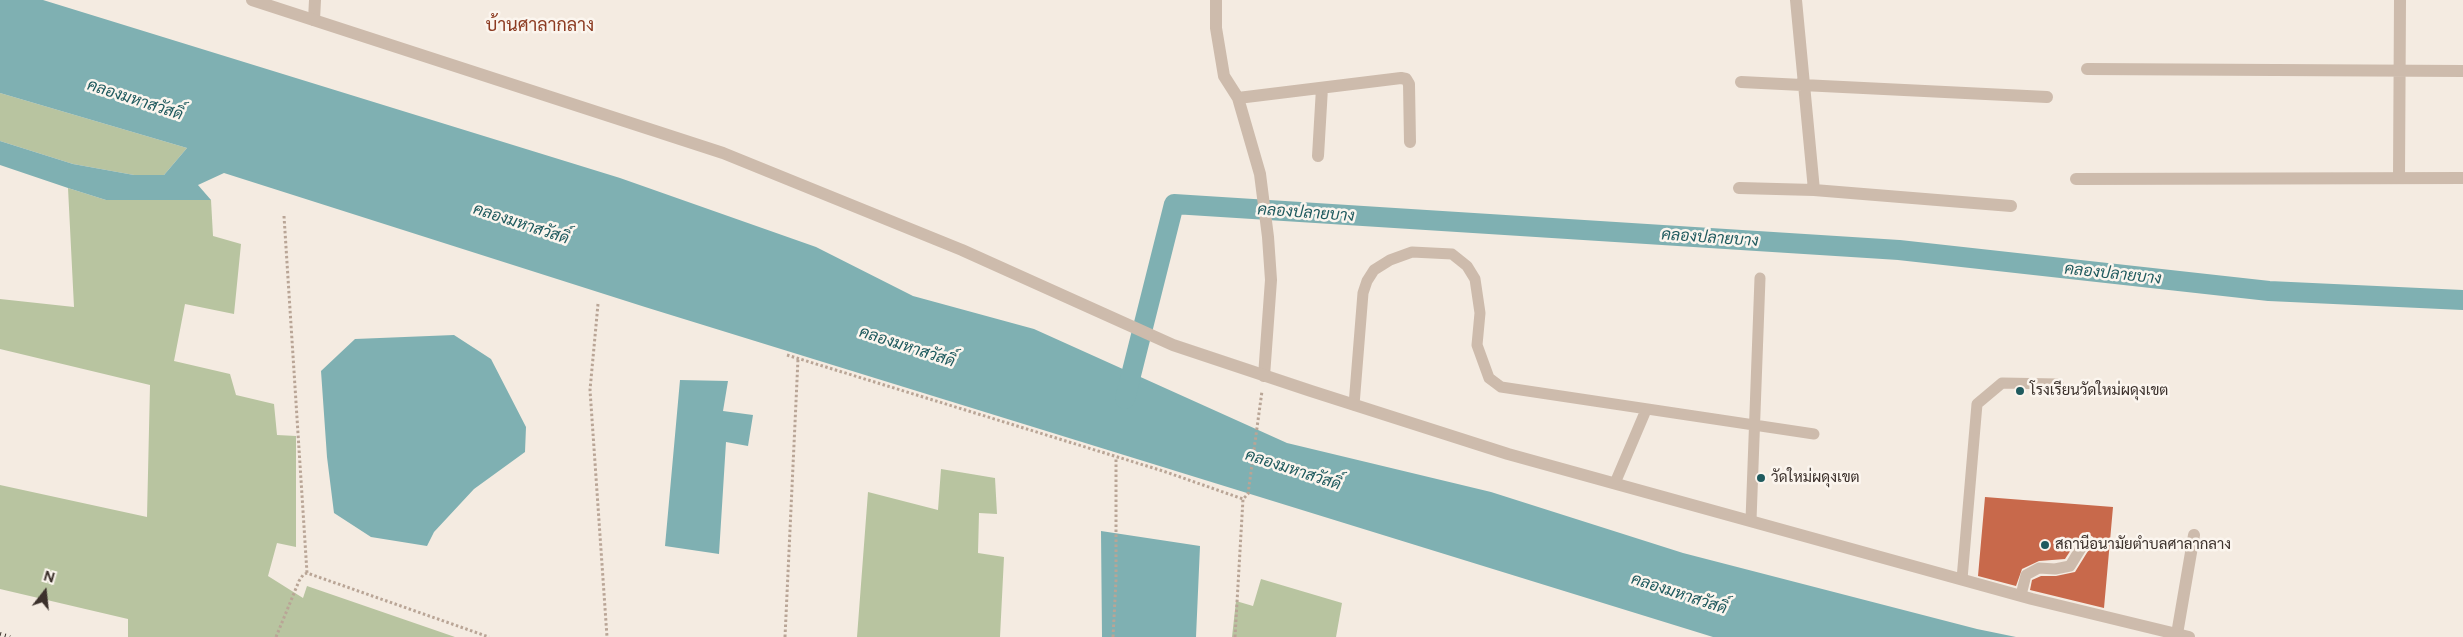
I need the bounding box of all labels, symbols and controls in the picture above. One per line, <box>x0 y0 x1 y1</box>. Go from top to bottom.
district label: บ้านศาลากลาง <box>486 15 594 37</box>
water label: คลองมหาสวัสดิ์ <box>85 75 185 125</box>
water label: คลองมหาสวัสดิ์ <box>471 199 571 249</box>
water label: คลองปลายบาง <box>1257 200 1355 226</box>
water label: คลองปลายบาง <box>1661 225 1759 251</box>
water label: คลองปลายบาง <box>2063 259 2163 289</box>
water label: คลองมหาสวัสดิ์ <box>857 322 957 372</box>
place label: โรงเรียนวัดใหม่ผดุงเขต <box>2030 382 2168 400</box>
marker: โรงเรียนวัดใหม่ผดุงเขต <box>2014 385 2026 397</box>
water label: คลองมหาสวัสดิ์ <box>1243 445 1343 495</box>
place label: วัดใหม่ผดุงเขต <box>1771 469 1860 487</box>
marker: วัดใหม่ผดุงเขต <box>1755 472 1767 484</box>
place label: สถานีอนามัยตำบลศาลากลาง <box>2055 536 2231 554</box>
marker: สถานีอนามัยตำบลศาลากลาง <box>2039 539 2051 551</box>
north arrow <box>20 567 70 617</box>
text: N <box>42 567 57 587</box>
water label: คลองมหาสวัสดิ์ <box>1629 569 1729 619</box>

